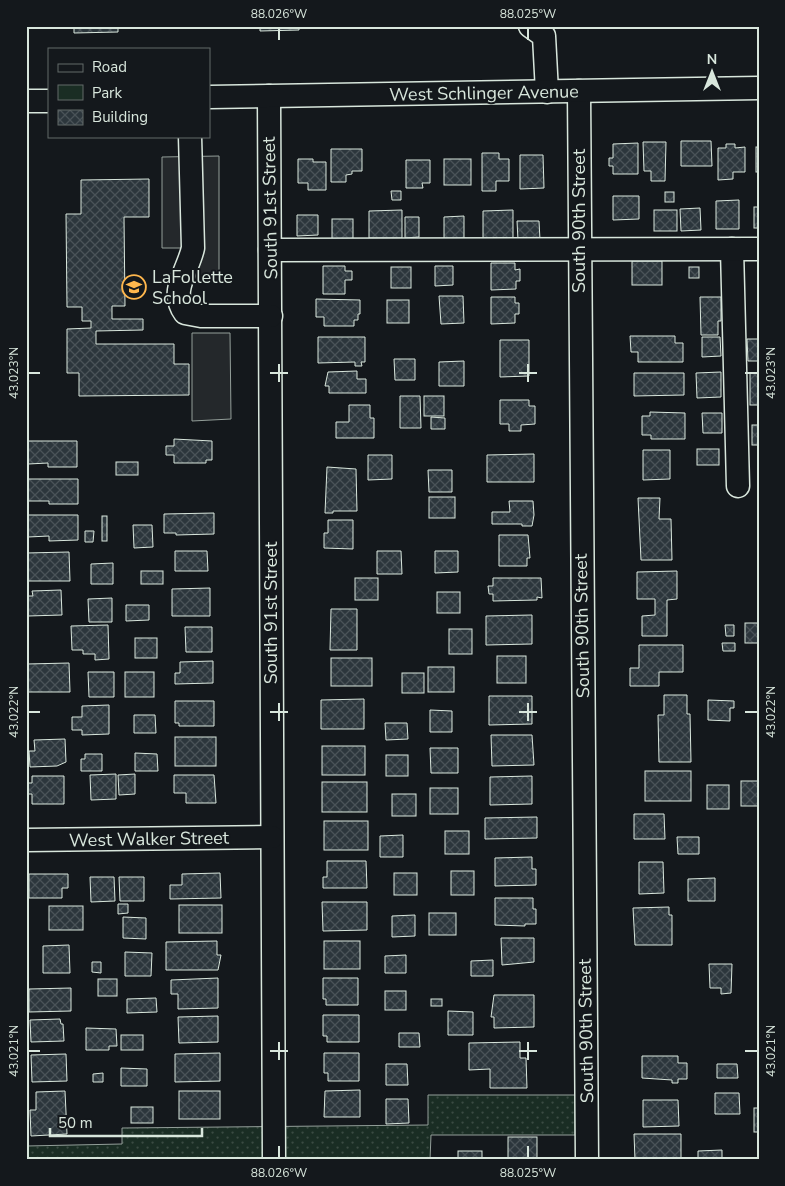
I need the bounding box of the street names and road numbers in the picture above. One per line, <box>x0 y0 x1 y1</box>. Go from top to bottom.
street label: West Schlinger Avenue <box>389 79 579 107</box>
street label: South 91st Street <box>257 136 283 279</box>
street label: South 90th Street <box>567 148 591 293</box>
street label: South 91st Street <box>259 541 283 684</box>
street label: South 90th Street <box>569 553 595 698</box>
street label: West Walker Street <box>69 826 230 852</box>
street label: South 90th Street <box>573 958 599 1103</box>

